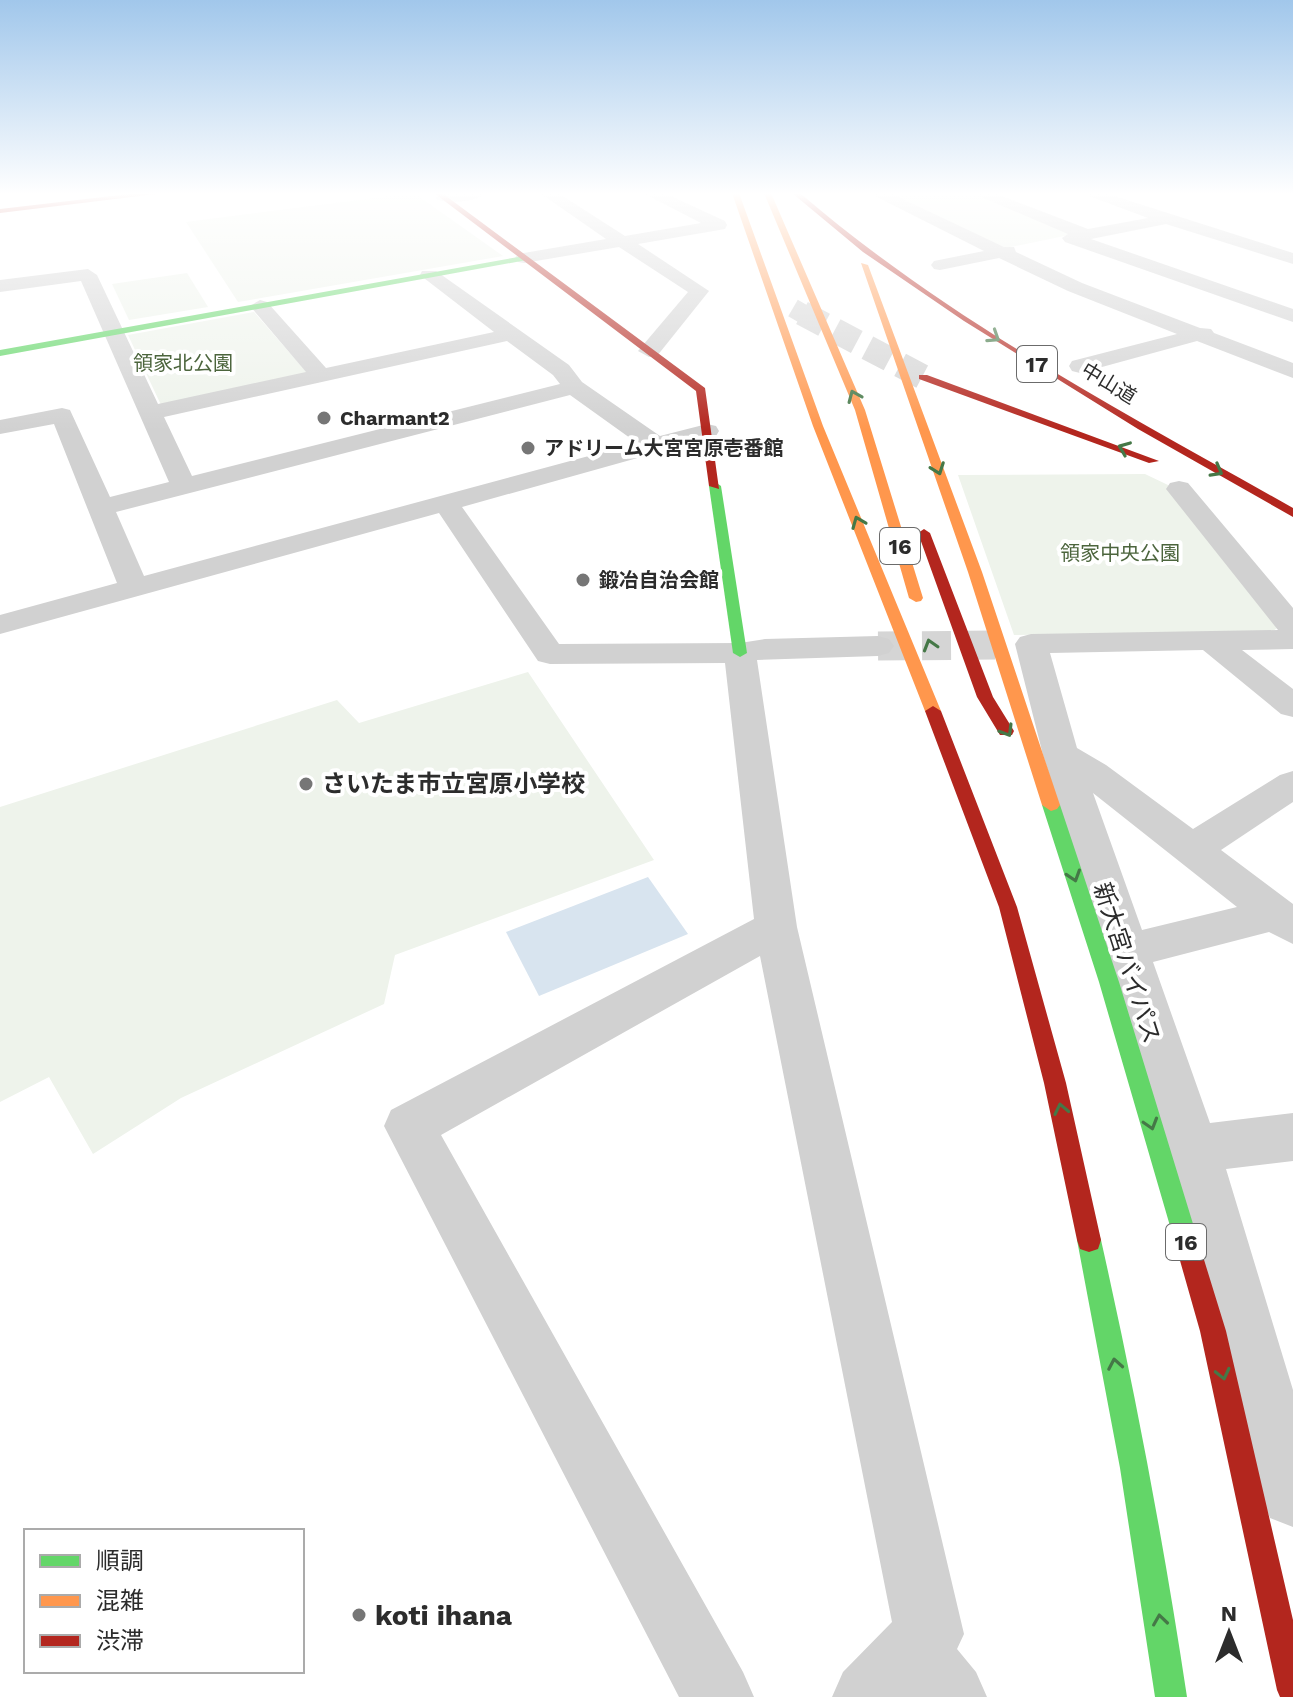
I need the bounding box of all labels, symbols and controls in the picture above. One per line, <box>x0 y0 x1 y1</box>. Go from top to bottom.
one-way arrow <box>985 328 1000 343</box>
road number: 17 <box>1017 346 1057 382</box>
park label: 領家北公園 <box>133 351 233 375</box>
street label: 中山道 <box>1077 357 1141 409</box>
one-way arrow <box>848 390 864 404</box>
place label: Charmant2 <box>340 406 450 430</box>
marker: Charmant2 <box>315 409 333 427</box>
place label: アドリーム大宮宮原壱番館 <box>544 436 783 460</box>
marker: アドリーム大宮宮原壱番館 <box>519 439 537 457</box>
one-way arrow <box>1118 441 1132 458</box>
one-way arrow <box>1209 461 1223 477</box>
one-way arrow <box>929 462 945 476</box>
one-way arrow <box>851 516 867 530</box>
road number: 16 <box>880 528 920 564</box>
park label: 領家中央公園 <box>1060 541 1180 565</box>
place label: 鍛冶自治会館 <box>598 568 719 592</box>
marker: 鍛冶自治会館 <box>574 571 592 589</box>
one-way arrow <box>923 638 939 652</box>
one-way arrow <box>997 722 1012 737</box>
place label: さいたま市立宮原小学校 <box>322 770 585 798</box>
marker: さいたま市立宮原小学校 <box>297 775 315 793</box>
one-way arrow <box>1064 868 1080 882</box>
street label: 新大宮バイパス <box>1088 879 1166 1047</box>
one-way arrow <box>1053 1103 1070 1117</box>
one-way arrow <box>1142 1116 1158 1130</box>
road number: 16 <box>1166 1224 1206 1260</box>
one-way arrow <box>1108 1357 1125 1371</box>
one-way arrow <box>1214 1366 1231 1380</box>
legend <box>24 1529 304 1673</box>
text: 順調 <box>96 1547 144 1575</box>
text: 混雑 <box>96 1587 144 1615</box>
north arrow <box>1189 1593 1269 1673</box>
place label: koti ihana <box>375 1599 513 1632</box>
text: N <box>1221 1601 1237 1626</box>
marker: koti ihana <box>350 1606 368 1624</box>
one-way arrow <box>1152 1613 1169 1627</box>
text: 渋滞 <box>96 1627 144 1655</box>

